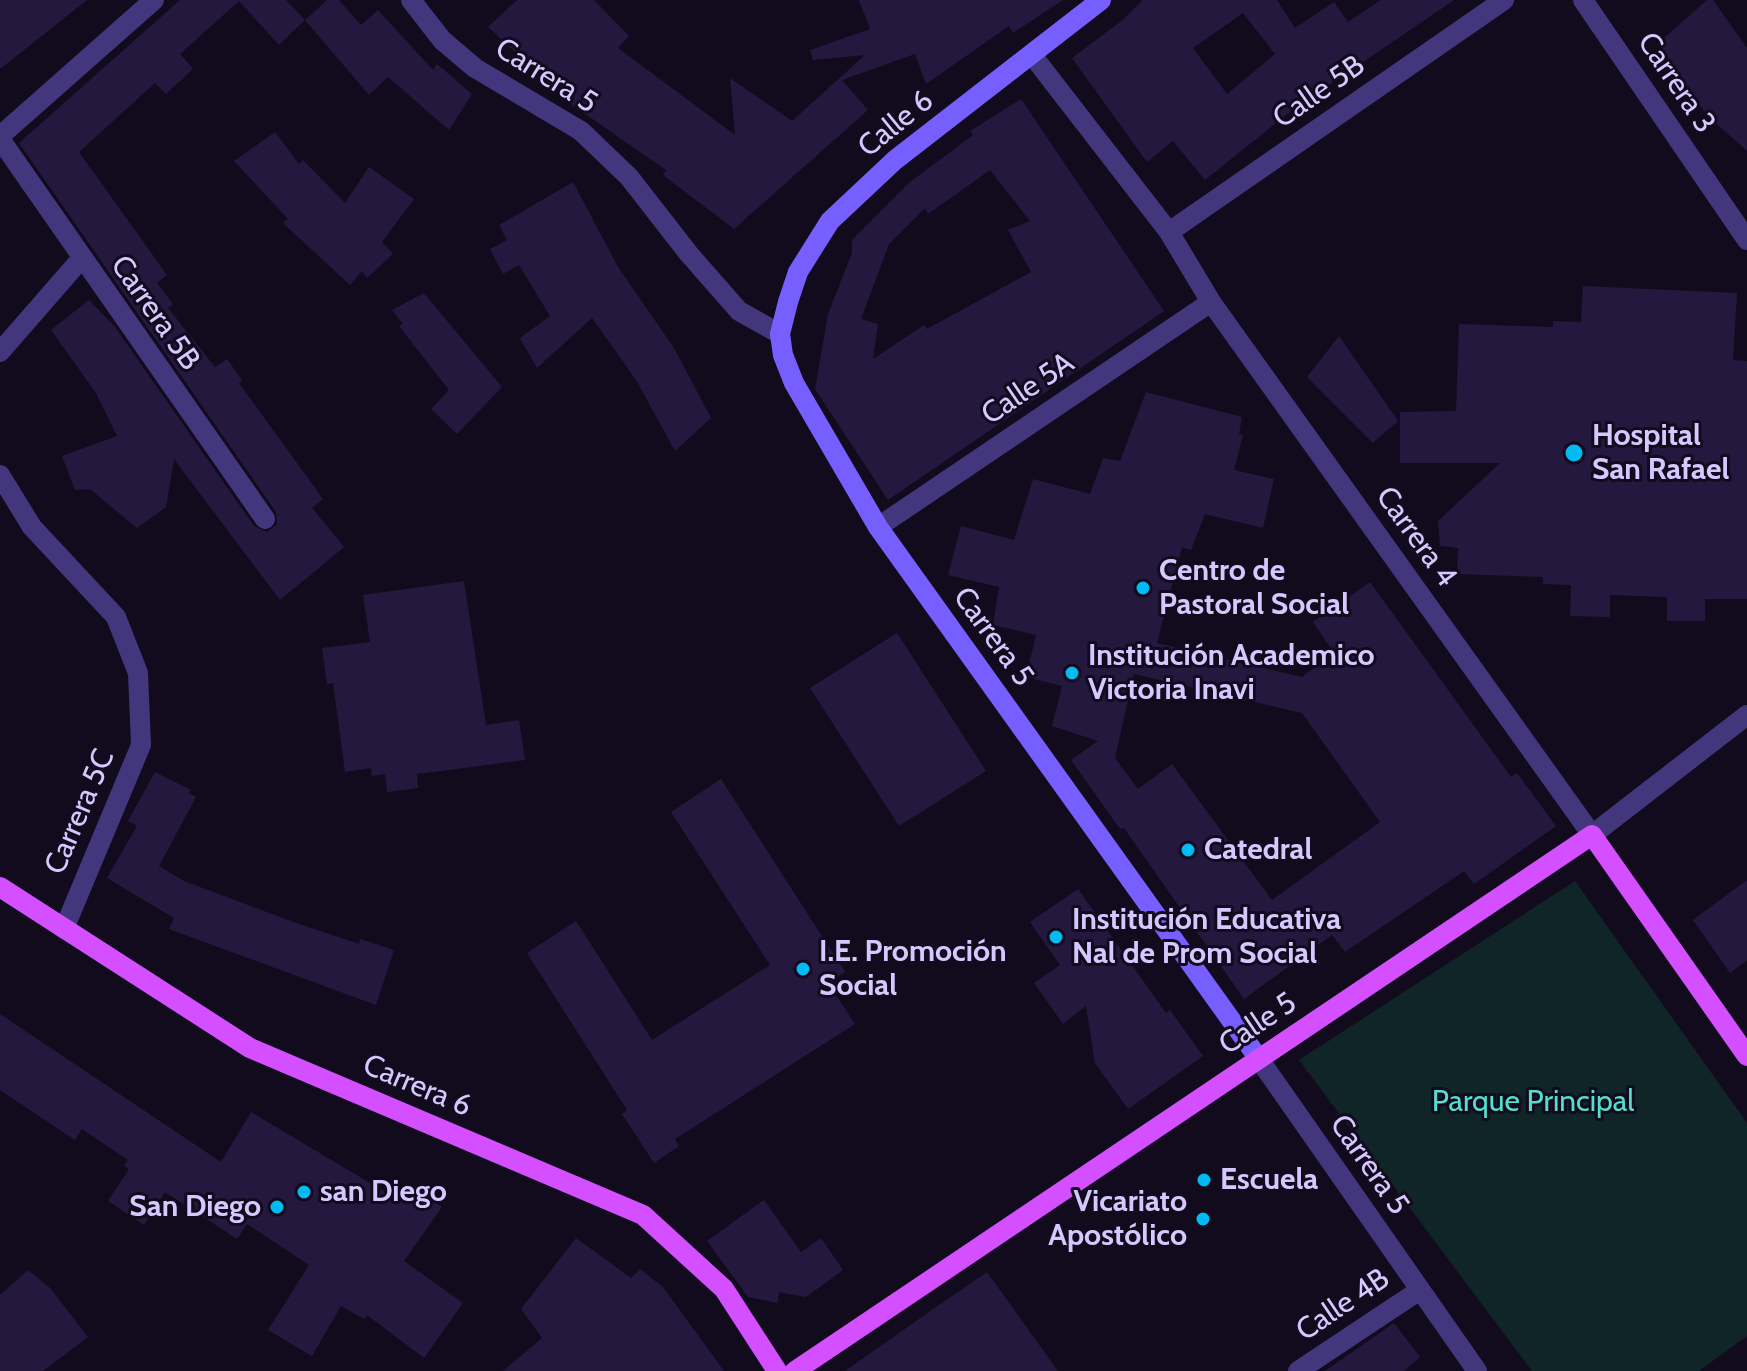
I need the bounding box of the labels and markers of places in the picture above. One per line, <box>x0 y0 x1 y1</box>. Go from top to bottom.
place label: Hospital San Rafael <box>1592 418 1729 488</box>
marker: Hospital San Rafael <box>1563 442 1585 464</box>
place label: Centro de Pastoral Social <box>1159 553 1349 624</box>
marker: Centro de Pastoral Social <box>1134 579 1152 597</box>
place label: Institución Academico Victoria Inavi <box>1088 638 1375 708</box>
marker: Institución Academico Victoria Inavi <box>1063 664 1081 682</box>
place label: Catedral <box>1204 832 1312 868</box>
marker: Catedral <box>1179 841 1197 859</box>
place label: Institución Educativa Nal de Prom Social <box>1072 902 1341 972</box>
marker: Institución Educativa Nal de Prom Social <box>1047 928 1065 946</box>
place label: I.E. Promoción Social <box>819 934 1007 1004</box>
marker: I.E. Promoción Social <box>794 960 812 978</box>
place label: Escuela <box>1220 1162 1318 1198</box>
marker: Escuela <box>1195 1171 1213 1189</box>
place label: san Diego <box>320 1174 447 1210</box>
marker: san Diego <box>295 1183 313 1201</box>
place label: Vicariato Apostólico <box>1048 1184 1187 1254</box>
place label: San Diego <box>129 1189 261 1225</box>
marker: San Diego <box>268 1198 286 1216</box>
marker: Vicariato Apostólico <box>1194 1210 1212 1228</box>

